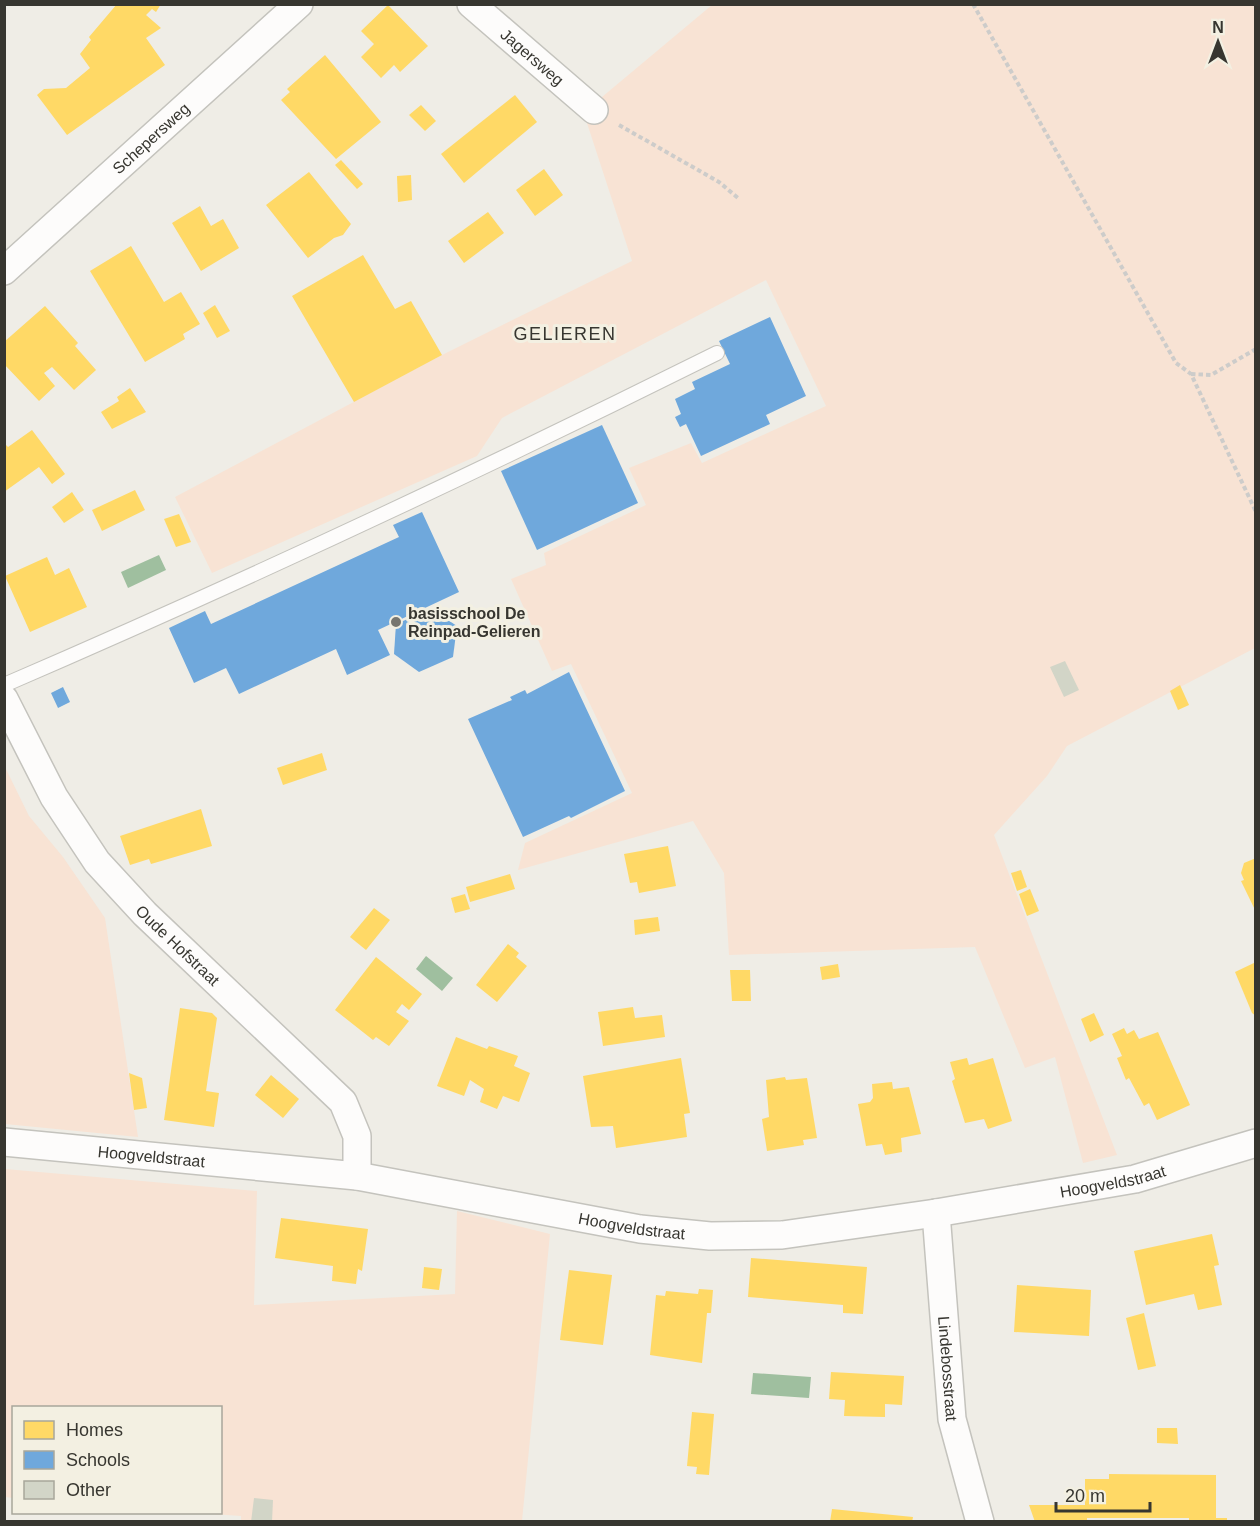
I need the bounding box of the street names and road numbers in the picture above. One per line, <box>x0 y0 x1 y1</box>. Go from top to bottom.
street label: Jagersweg <box>497 25 567 89</box>
street label: Schepersweg <box>109 99 192 177</box>
street label: Oude Hofstraat <box>133 902 223 989</box>
street label: Hoogveldstraat <box>97 1143 206 1170</box>
street label: Hoogveldstraat <box>1058 1162 1168 1200</box>
street label: Hoogveldstraat <box>577 1209 686 1242</box>
street label: Lindebosstraat <box>936 1316 961 1422</box>

